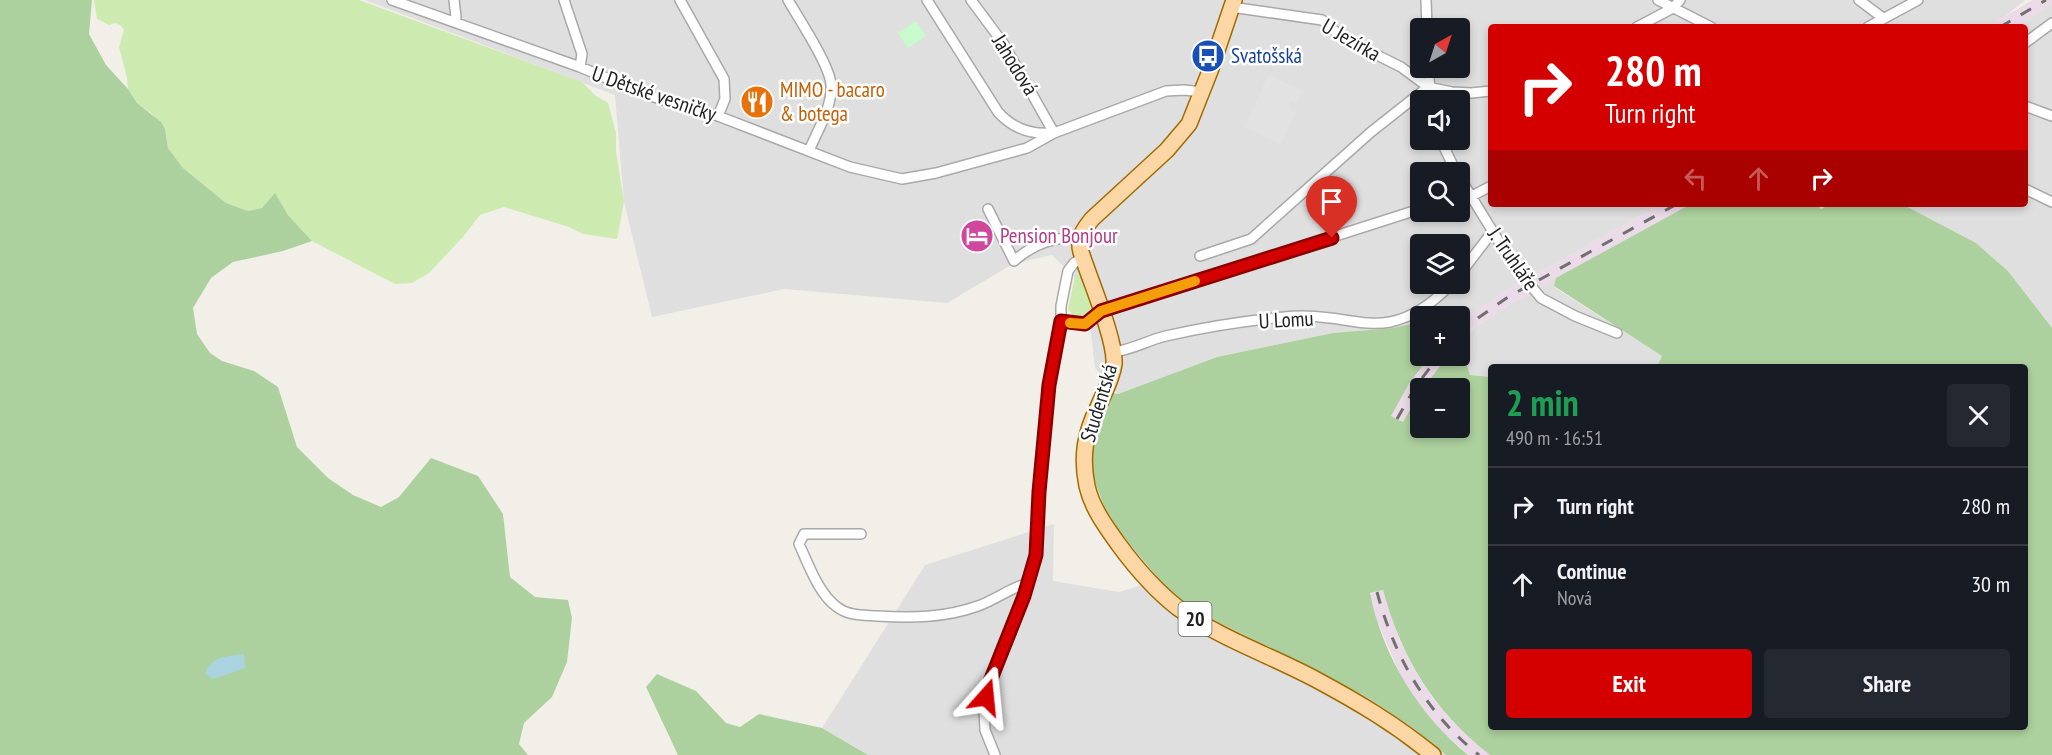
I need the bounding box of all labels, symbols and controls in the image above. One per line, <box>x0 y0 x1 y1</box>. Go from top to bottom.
street label: U Jezírka <box>1317 12 1385 67</box>
north arrow <box>1410 18 1470 78</box>
map controls <box>1410 18 1470 438</box>
street label: Jahodová <box>986 29 1044 100</box>
bus stop icon: Svatošská <box>1190 38 1226 74</box>
place label: Svatošská <box>1231 42 1302 69</box>
text: 280 m <box>1605 43 1702 98</box>
icon: right <box>1506 48 1584 126</box>
street label: U Dětské vesničky <box>588 60 720 128</box>
place label: MIMO - bacaro & botega <box>780 76 885 127</box>
restaurant icon: MIMO - bacaro & botega <box>739 84 775 120</box>
button: sound <box>1410 90 1470 150</box>
text: Turn right <box>1605 96 1696 130</box>
button: search <box>1410 162 1470 222</box>
icon: left <box>1679 162 1712 195</box>
icon: ahead <box>1742 162 1775 195</box>
icon: right <box>1805 162 1838 195</box>
pin <box>1306 176 1357 238</box>
icon: arrive <box>1315 185 1348 218</box>
hotel icon: Pension Bonjour <box>959 218 995 254</box>
street label: J. Truhláře <box>1481 221 1545 295</box>
place label: Pension Bonjour <box>1000 222 1118 249</box>
button: layers <box>1410 234 1470 294</box>
street label: U Lomu <box>1258 305 1314 334</box>
button: + <box>1410 306 1470 366</box>
street label: Studentská <box>1074 361 1123 445</box>
button: − <box>1410 378 1470 438</box>
text: 2 min <box>1506 379 1579 426</box>
button: close <box>1947 384 2010 447</box>
text: 490 m · 16:51 <box>1506 425 1603 451</box>
icon: right <box>1506 490 1539 523</box>
text: Turn right <box>1557 492 1634 520</box>
text: 280 m <box>1961 492 2010 520</box>
text: Continue <box>1557 557 1627 585</box>
icon: ahead <box>1506 568 1539 601</box>
text: 30 m <box>1971 570 2010 598</box>
text: Nová <box>1557 585 1592 611</box>
road number: 20 <box>1178 602 1212 636</box>
button: Exit <box>1506 649 1752 718</box>
button: Share <box>1764 649 2010 718</box>
position arrow <box>954 665 1018 729</box>

